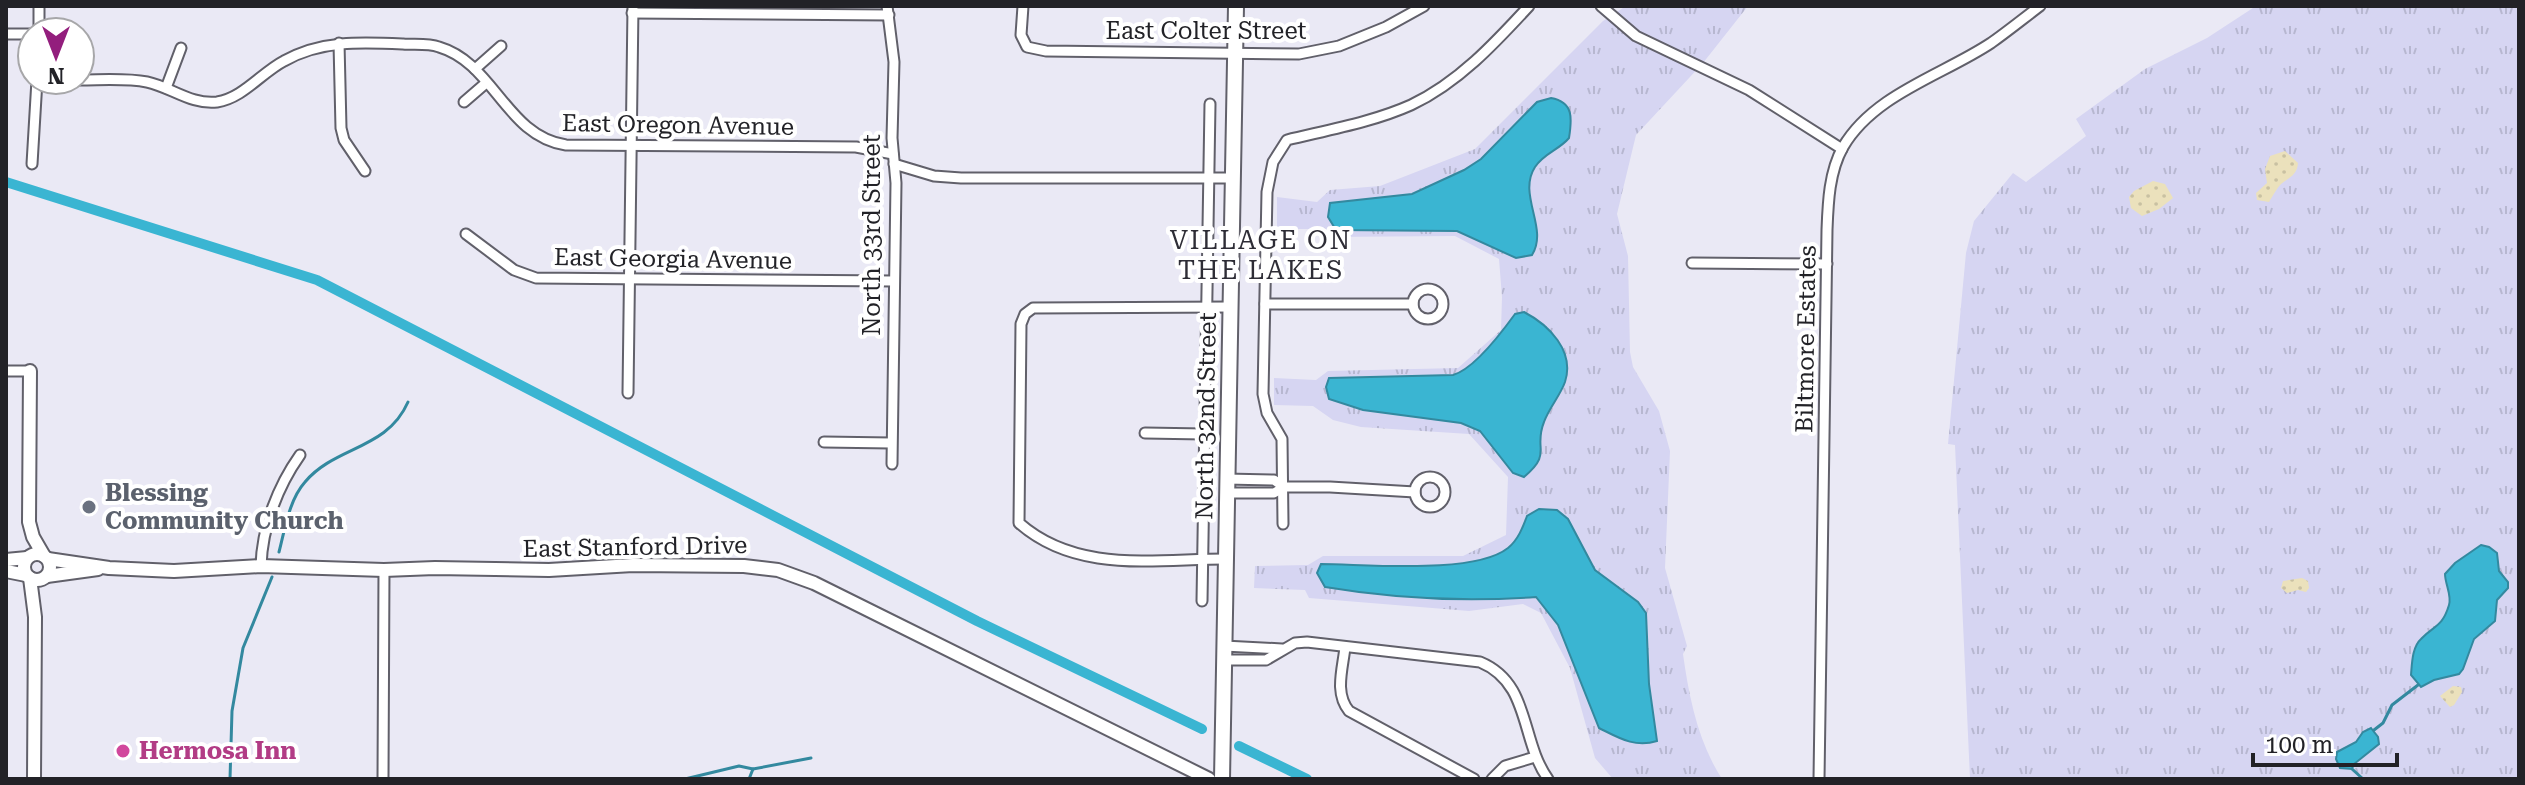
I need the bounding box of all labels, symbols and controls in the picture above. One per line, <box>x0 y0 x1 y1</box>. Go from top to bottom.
north arrow <box>16 16 96 96</box>
street label: East Colter Street <box>1105 17 1307 45</box>
text: N <box>47 63 64 88</box>
street label: East Oregon Avenue <box>562 109 794 141</box>
street label: North 33rd Street <box>858 134 886 336</box>
district label: VILLAGE ON THE LAKES <box>1170 225 1352 285</box>
street label: East Georgia Avenue <box>554 243 792 275</box>
street label: Biltmore Estates <box>1790 245 1822 433</box>
street label: North 32nd Street <box>1190 312 1222 520</box>
place label: Blessing Community Church <box>105 479 344 535</box>
marker: Blessing Community Church <box>80 498 98 516</box>
street label: East Stanford Drive <box>522 531 748 563</box>
scale bar <box>2253 717 2397 767</box>
text: 100 m <box>2265 731 2333 759</box>
place label: Hermosa Inn <box>139 737 296 765</box>
marker: Hermosa Inn <box>114 742 132 760</box>

